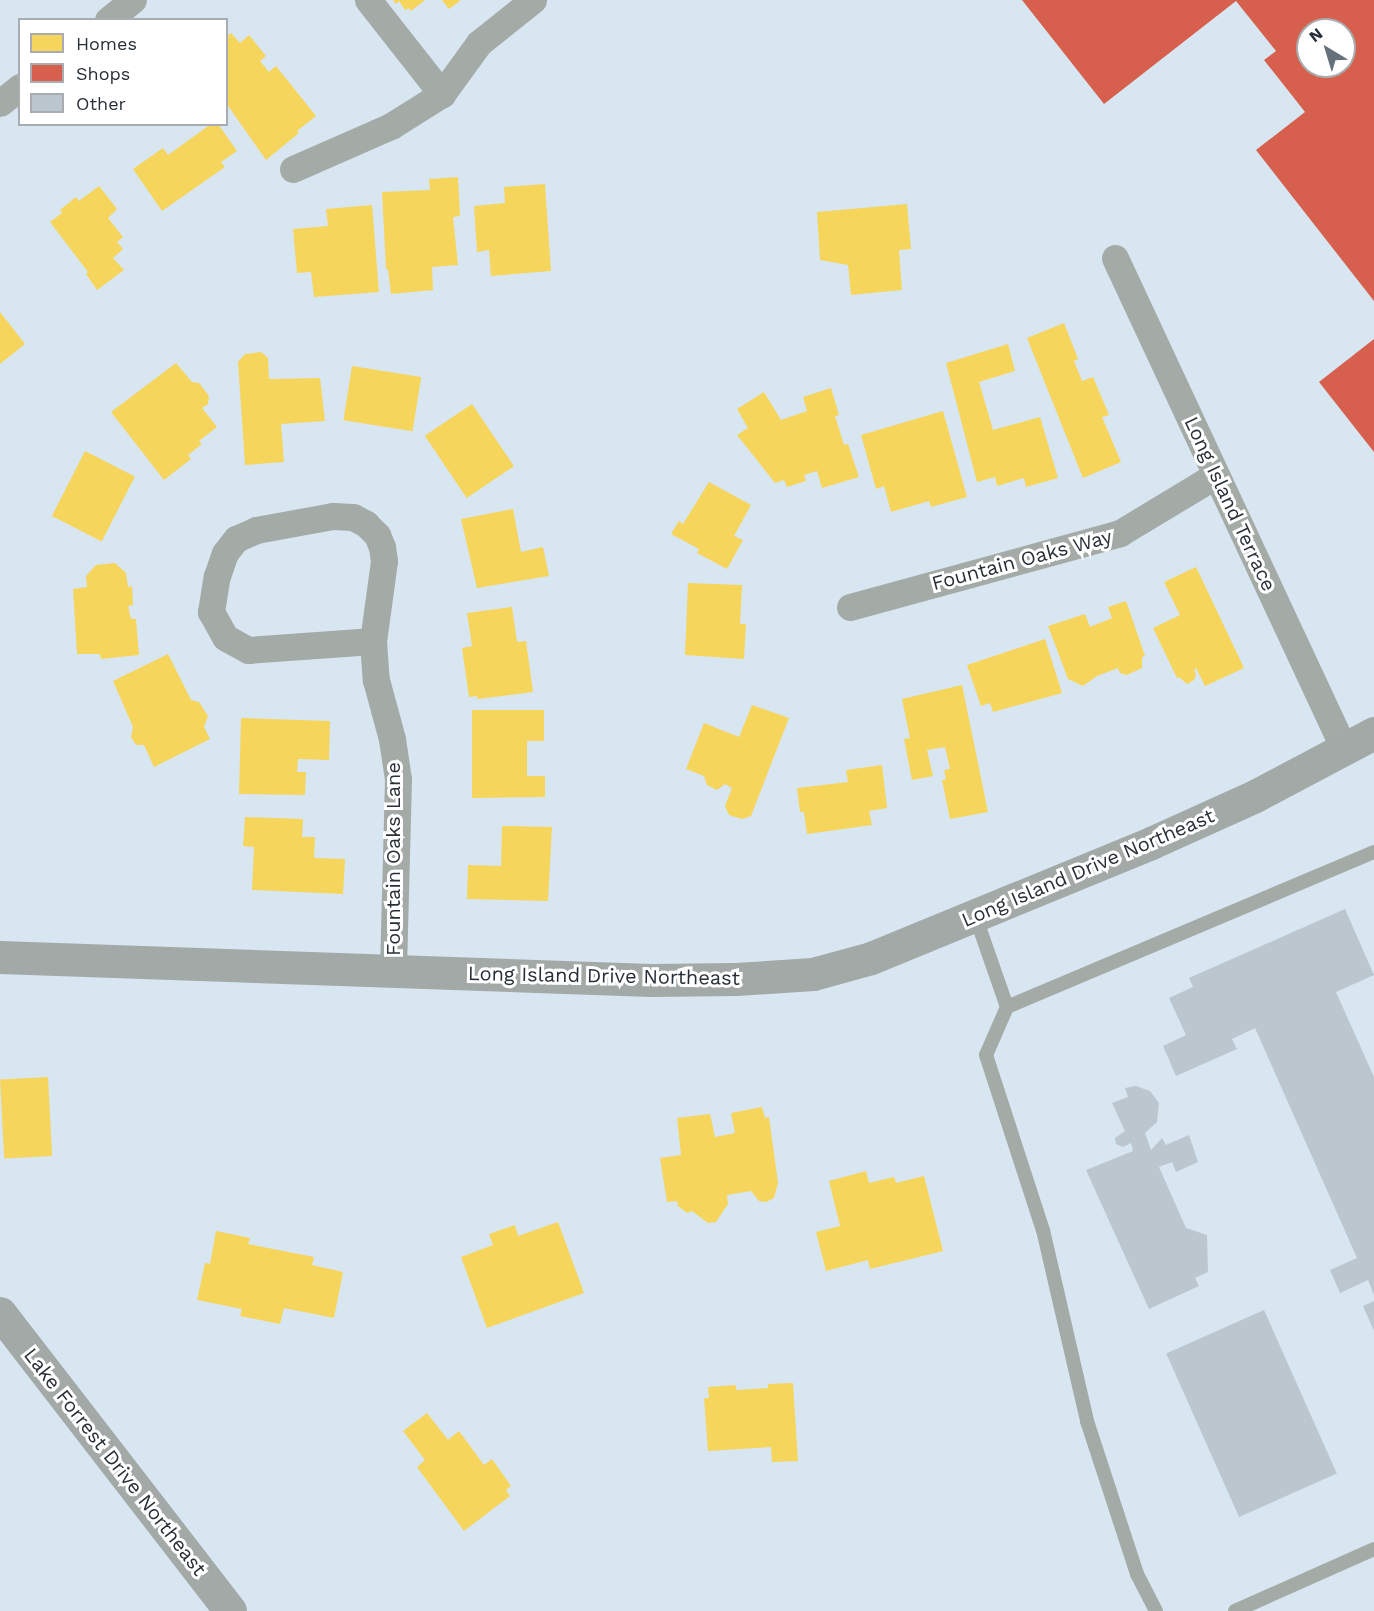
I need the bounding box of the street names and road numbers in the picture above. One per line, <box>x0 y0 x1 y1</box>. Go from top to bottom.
street label: Long Island Terrace <box>1179 413 1281 595</box>
street label: Fountain Oaks Way <box>929 524 1115 596</box>
street label: Fountain Oaks Lane <box>381 762 405 956</box>
street label: Long Island Drive Northeast <box>958 804 1218 932</box>
street label: Long Island Drive Northeast <box>468 962 740 990</box>
street label: Lake Forrest Drive Northeast <box>19 1343 211 1581</box>

